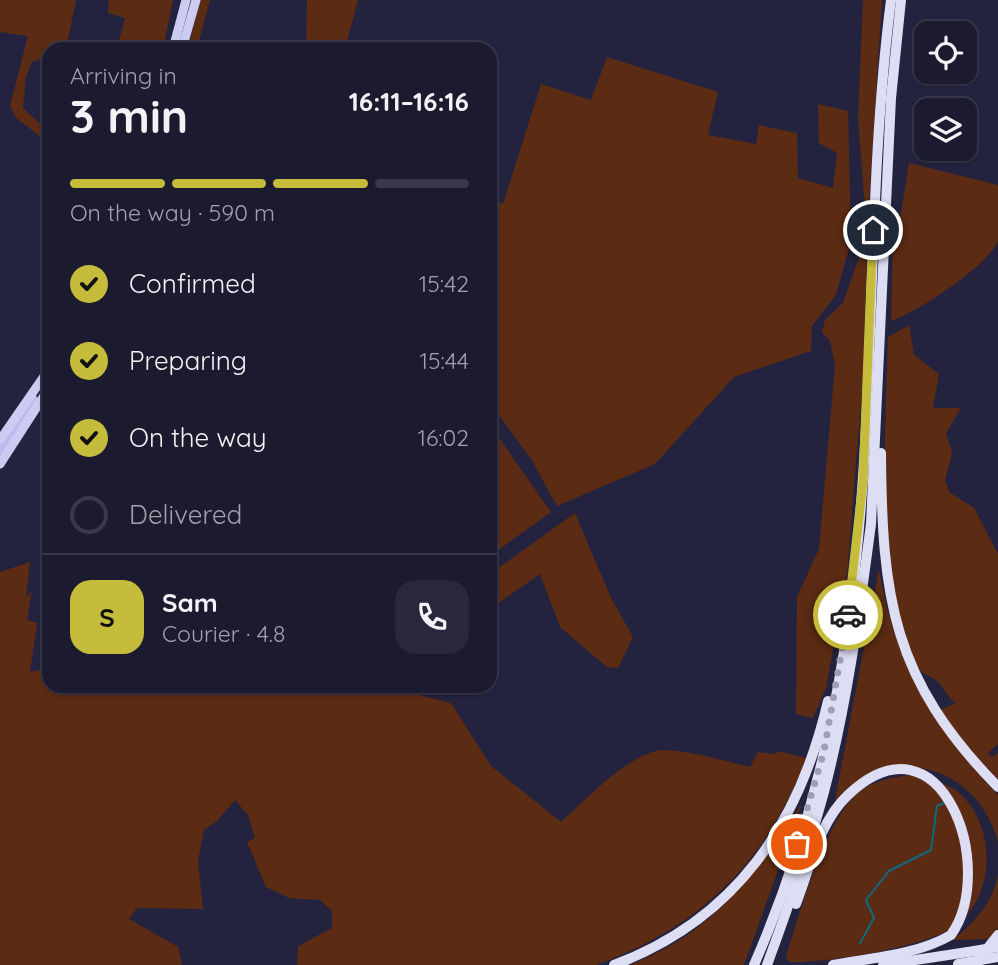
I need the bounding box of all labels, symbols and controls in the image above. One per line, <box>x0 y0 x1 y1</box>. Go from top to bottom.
map controls <box>914 21 977 161</box>
button: locate <box>914 21 977 84</box>
text: Arriving in <box>70 61 177 90</box>
text: 16:11–16:16 <box>349 85 469 118</box>
text: 3 min <box>70 87 188 145</box>
button: layers <box>914 98 977 161</box>
text: On the way · 590 m <box>70 198 275 227</box>
pin <box>843 200 903 260</box>
icon: home <box>854 211 892 249</box>
icon: check <box>70 265 108 303</box>
text: Confirmed <box>129 267 256 300</box>
text: 15:42 <box>419 269 469 298</box>
icon: check <box>70 342 108 380</box>
text: Preparing <box>129 344 247 377</box>
text: 15:44 <box>419 346 469 375</box>
icon: check <box>70 419 108 457</box>
text: On the way <box>129 421 267 454</box>
text: 16:02 <box>417 423 469 452</box>
text: Delivered <box>129 498 242 531</box>
button: phone <box>395 580 469 654</box>
courier <box>813 580 883 650</box>
text: Sam <box>162 586 218 619</box>
icon: car <box>829 596 867 634</box>
text: S <box>99 601 115 634</box>
text: Courier · 4.8 <box>162 619 285 648</box>
pin <box>767 814 827 874</box>
icon: bag <box>778 825 816 863</box>

